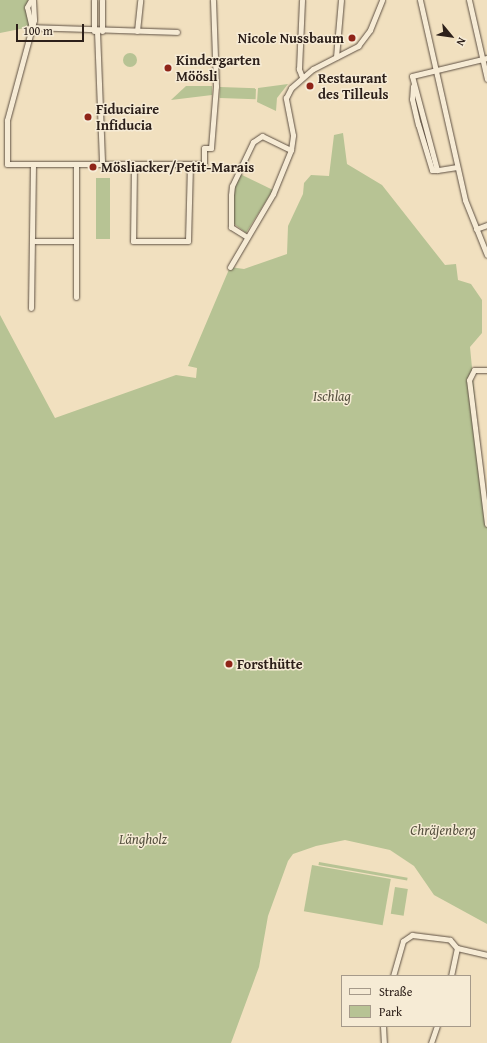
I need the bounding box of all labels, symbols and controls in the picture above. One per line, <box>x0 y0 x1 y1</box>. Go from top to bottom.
scale bar <box>18 16 86 42</box>
north arrow <box>431 16 471 56</box>
text: 100 m <box>23 22 53 39</box>
place label: Nicole Nussbaum <box>238 30 344 46</box>
marker: Nicole Nussbaum <box>347 33 357 43</box>
text: N <box>453 35 470 49</box>
place label: Kindergarten Möösli <box>176 52 260 84</box>
marker: Kindergarten Möösli <box>163 63 173 73</box>
place label: Restaurant des Tilleuls <box>318 70 389 102</box>
marker: Restaurant des Tilleuls <box>305 81 315 91</box>
place label: Fiduciaire Infiducia <box>96 101 159 134</box>
marker: Fiduciaire Infiducia <box>83 112 93 122</box>
place label: Mösliacker/Petit-Marais <box>101 159 254 175</box>
marker: Mösliacker/Petit-Marais <box>88 162 98 172</box>
park label: Ischlag <box>313 388 351 404</box>
place label: Forsthütte <box>237 656 303 672</box>
marker: Forsthütte <box>224 659 234 669</box>
park label: Chräjenberg <box>410 822 476 838</box>
park label: Längholz <box>119 831 167 847</box>
legend <box>341 975 471 1027</box>
text: Straße <box>379 983 412 1000</box>
text: Park <box>379 1003 402 1020</box>

